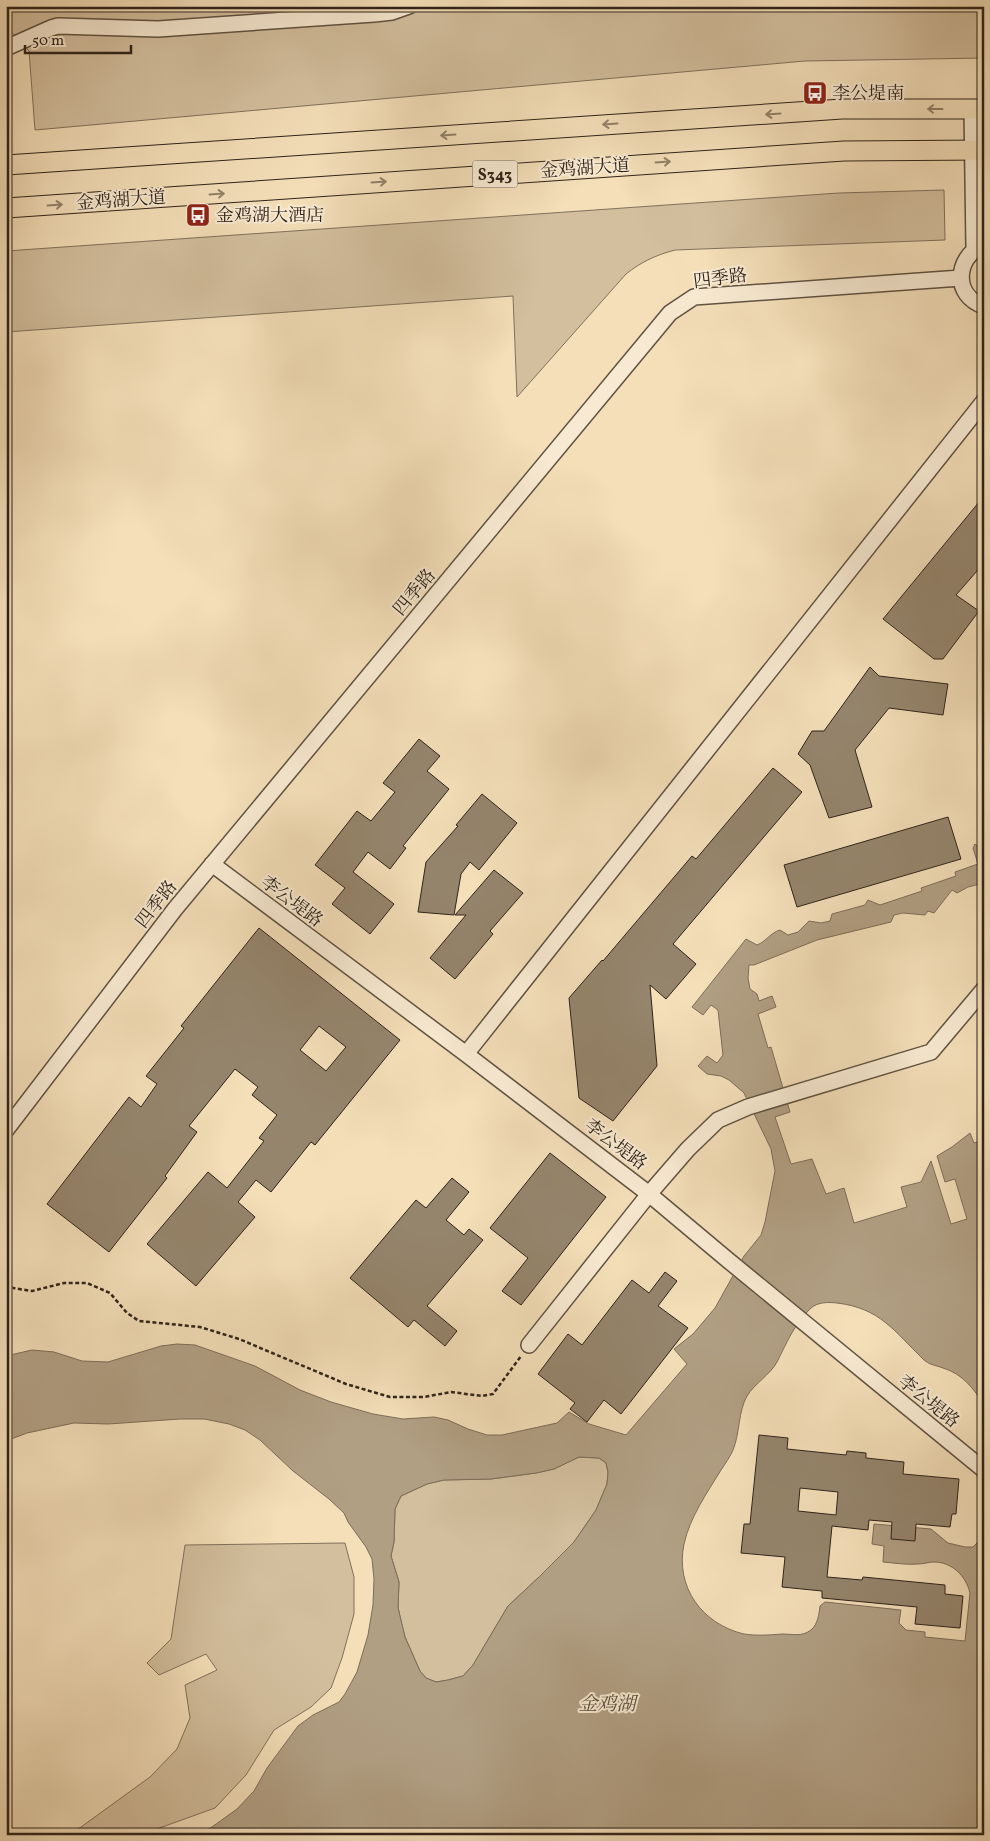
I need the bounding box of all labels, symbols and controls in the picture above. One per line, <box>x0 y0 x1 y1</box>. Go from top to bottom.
scale bar <box>25 22 131 54</box>
text: 50 m <box>32 31 64 52</box>
bus stop icon: 李公堤南 <box>802 80 828 106</box>
place label: 李公堤南 <box>832 82 904 107</box>
one-way arrow <box>927 104 944 114</box>
one-way arrow <box>765 109 781 118</box>
one-way arrow <box>603 120 619 129</box>
one-way arrow <box>441 131 457 140</box>
street label: 金鸡湖大道 <box>539 154 631 185</box>
one-way arrow <box>655 158 671 167</box>
road number: S343 <box>472 160 518 188</box>
one-way arrow <box>371 178 387 187</box>
street label: 金鸡湖大道 <box>75 186 167 217</box>
one-way arrow <box>209 189 225 198</box>
one-way arrow <box>47 200 63 210</box>
bus stop icon: 金鸡湖大酒店 <box>185 202 211 228</box>
place label: 金鸡湖大酒店 <box>216 204 324 229</box>
street label: 四季路 <box>692 264 749 295</box>
street label: 四季路 <box>388 564 442 622</box>
street label: 李公堤路 <box>255 871 327 934</box>
street label: 四季路 <box>131 876 184 934</box>
street label: 李公堤路 <box>579 1114 651 1177</box>
street label: 李公堤路 <box>892 1370 964 1435</box>
water label: 金鸡湖 <box>578 1692 638 1718</box>

